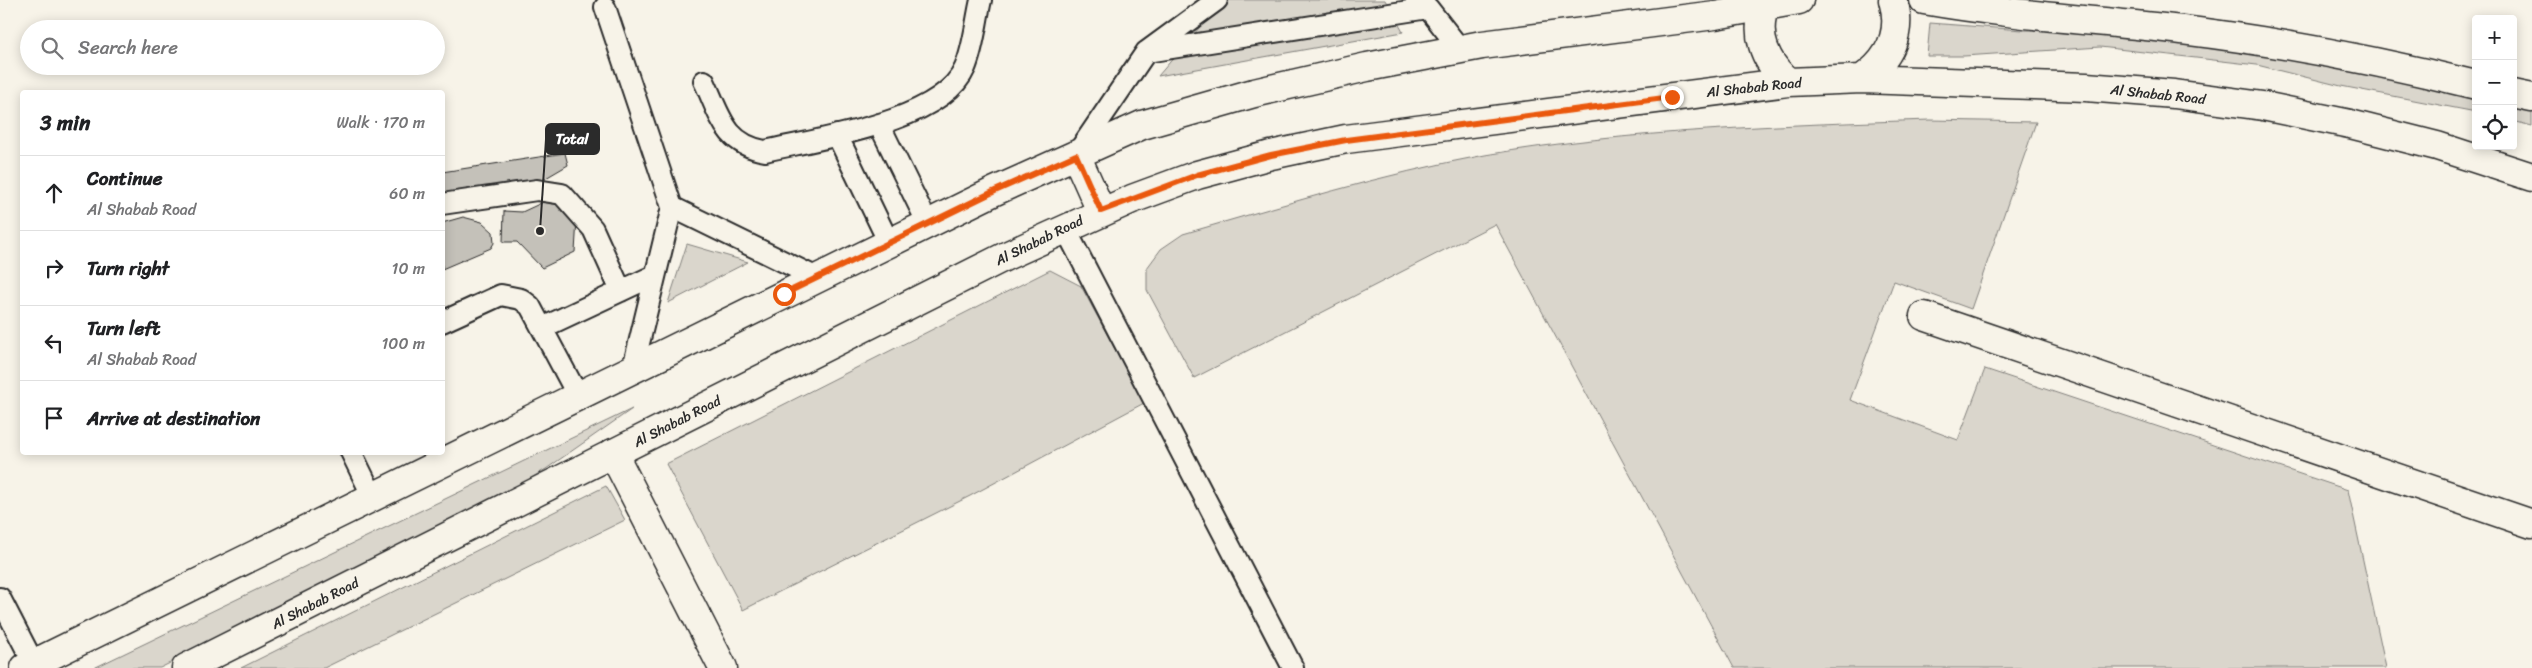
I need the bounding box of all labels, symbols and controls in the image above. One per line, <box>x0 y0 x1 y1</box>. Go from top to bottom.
map controls <box>2472 15 2517 150</box>
button: + <box>2472 15 2517 60</box>
search box <box>20 20 445 75</box>
text: Search here <box>78 31 178 64</box>
icon: search <box>38 34 66 62</box>
button: − <box>2472 60 2517 105</box>
street label: Al Shabab Road <box>1704 70 1805 105</box>
street label: Al Shabab Road <box>2108 77 2208 112</box>
route end <box>1661 86 1684 109</box>
text: 3 min <box>40 104 90 142</box>
button: locate <box>2472 105 2517 150</box>
text: Walk · 170 m <box>336 108 425 137</box>
callout: Total <box>546 124 599 154</box>
text: Total <box>556 126 589 152</box>
text: Continue <box>87 162 163 195</box>
icon: ahead <box>40 179 68 207</box>
text: 60 m <box>389 179 425 208</box>
text: Al Shabab Road <box>87 195 196 224</box>
street label: Al Shabab Road <box>990 208 1089 273</box>
text: Turn right <box>87 252 169 285</box>
icon: right <box>40 254 68 282</box>
text: 10 m <box>392 254 425 283</box>
route start <box>773 283 796 306</box>
text: Turn left <box>87 312 160 345</box>
icon: left <box>40 329 68 357</box>
text: 100 m <box>381 329 425 358</box>
text: Al Shabab Road <box>87 345 196 374</box>
street label: Al Shabab Road <box>628 388 727 455</box>
text: Arrive at destination <box>87 402 260 435</box>
icon: arrive <box>40 404 68 432</box>
street label: Al Shabab Road <box>266 570 365 637</box>

